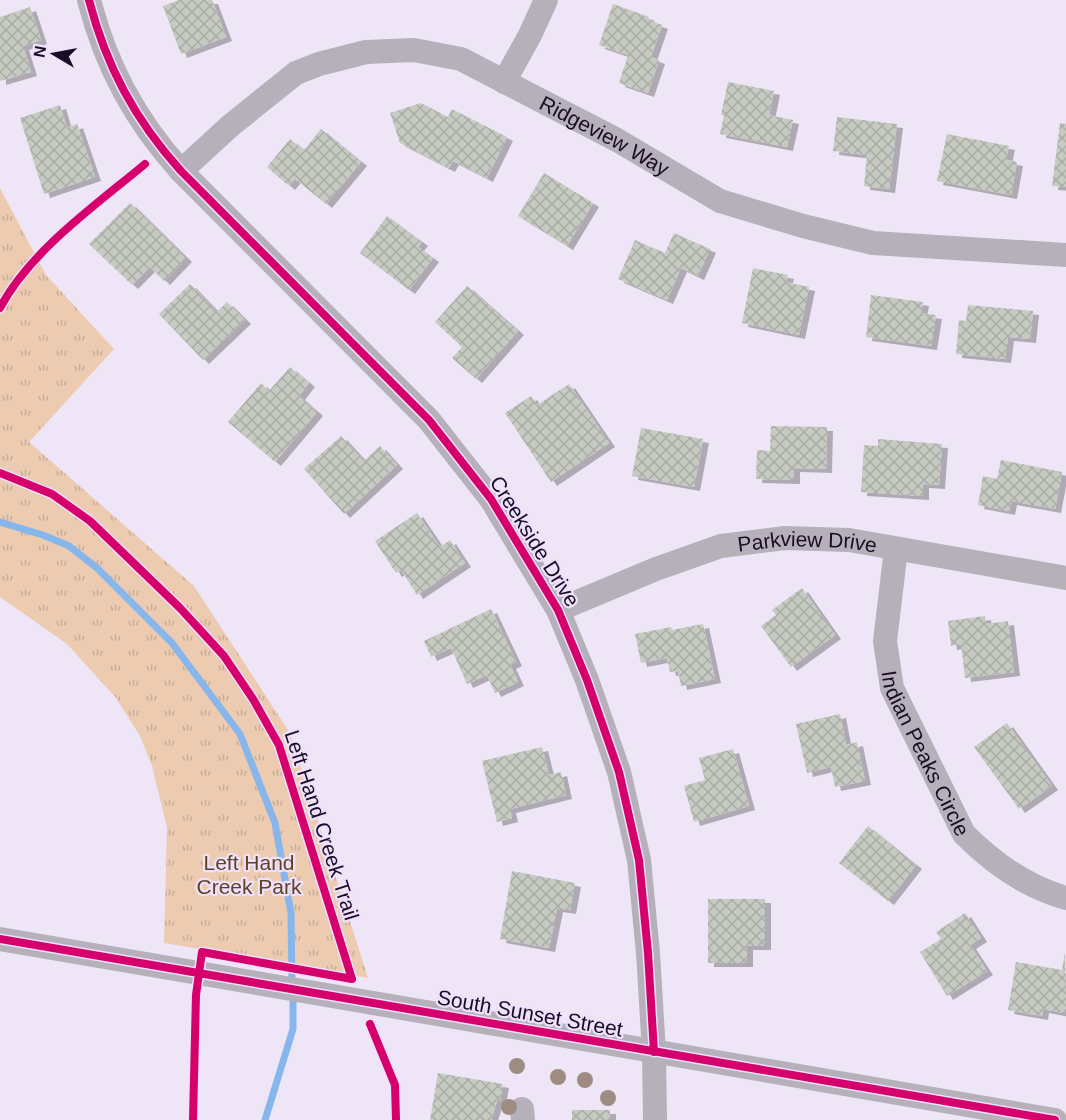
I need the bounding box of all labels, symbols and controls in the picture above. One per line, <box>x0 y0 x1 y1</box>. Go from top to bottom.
north arrow <box>24 24 84 84</box>
text: N <box>30 44 49 59</box>
street label: Ridgeview Way <box>536 91 674 180</box>
street label: Creekside Drive <box>486 472 584 610</box>
street label: Parkview Drive <box>736 526 879 556</box>
street label: Indian Peaks Circle <box>878 669 975 840</box>
street label: Left Hand Creek Trail <box>280 727 364 923</box>
park label: Left Hand Creek Park <box>196 851 302 898</box>
street label: South Sunset Street <box>435 985 625 1041</box>

